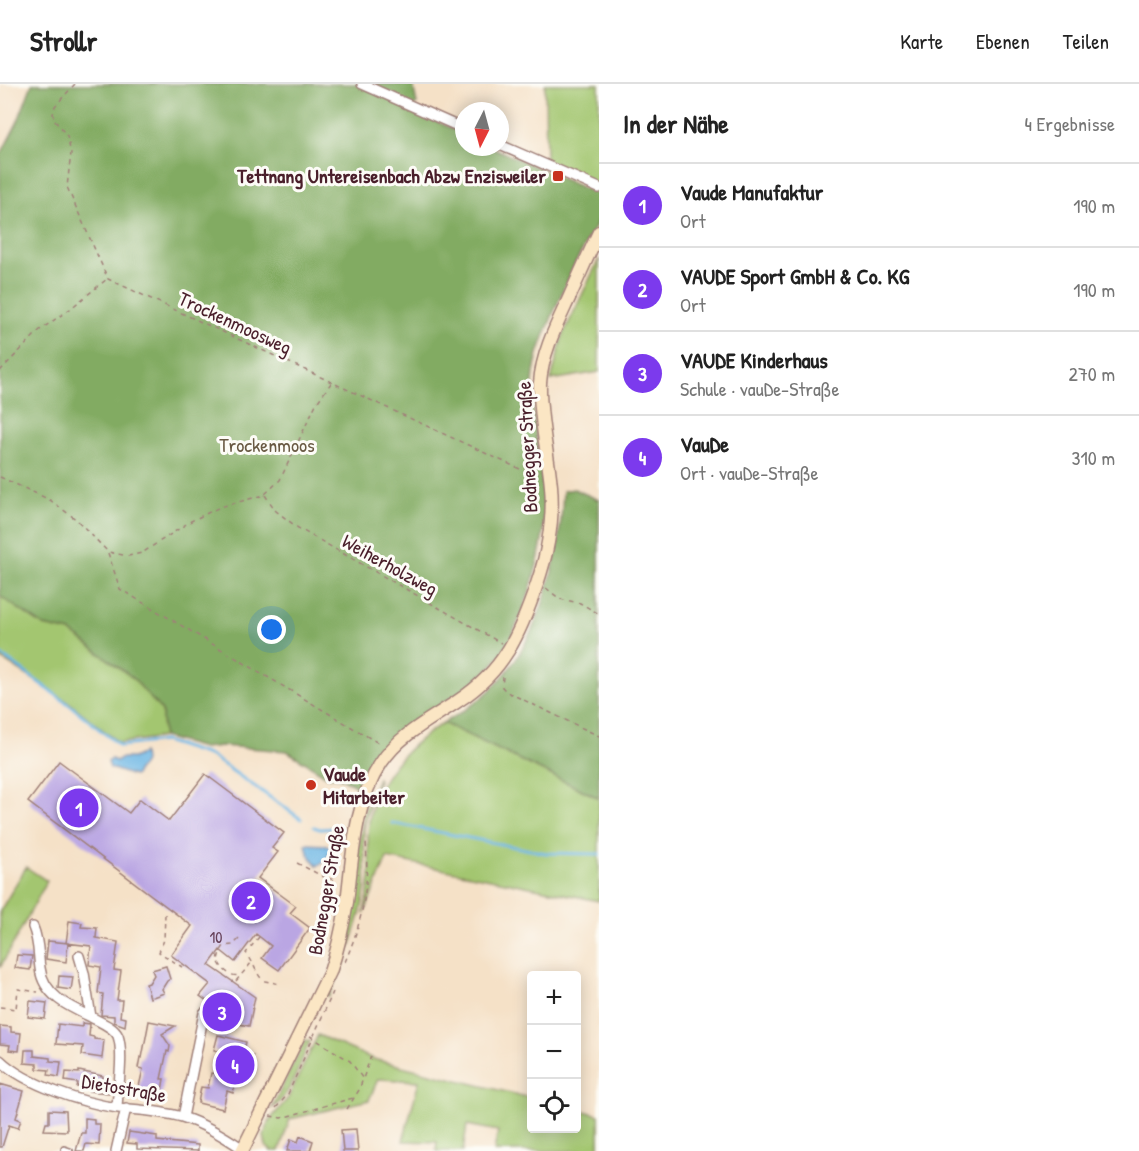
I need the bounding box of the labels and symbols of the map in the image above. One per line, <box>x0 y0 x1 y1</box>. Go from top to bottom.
north arrow <box>455 102 509 156</box>
place label: Tettnang Untereisenbach Abzw Enzisweiler <box>236 162 546 190</box>
marker: Tettnang Untereisenbach Abzw Enzisweiler <box>551 169 565 183</box>
street label: Trockenmoosweg <box>174 285 296 361</box>
street label: Bodnegger Straße <box>510 381 543 513</box>
park label: Trockenmoos <box>219 431 315 458</box>
street label: Weiherholzweg <box>338 527 443 602</box>
your location <box>257 615 286 644</box>
place label: Vaude Mitarbeiter <box>323 760 405 810</box>
marker: Vaude Mitarbeiter <box>304 778 318 792</box>
pin: 1 <box>60 786 98 830</box>
street label: Bodnegger Straße <box>301 823 350 957</box>
pin: 2 <box>232 878 270 924</box>
house number: 10 <box>210 926 222 948</box>
pin: 3 <box>202 990 242 1034</box>
pin: 4 <box>216 1042 254 1088</box>
street label: Dietostraße <box>80 1067 169 1108</box>

